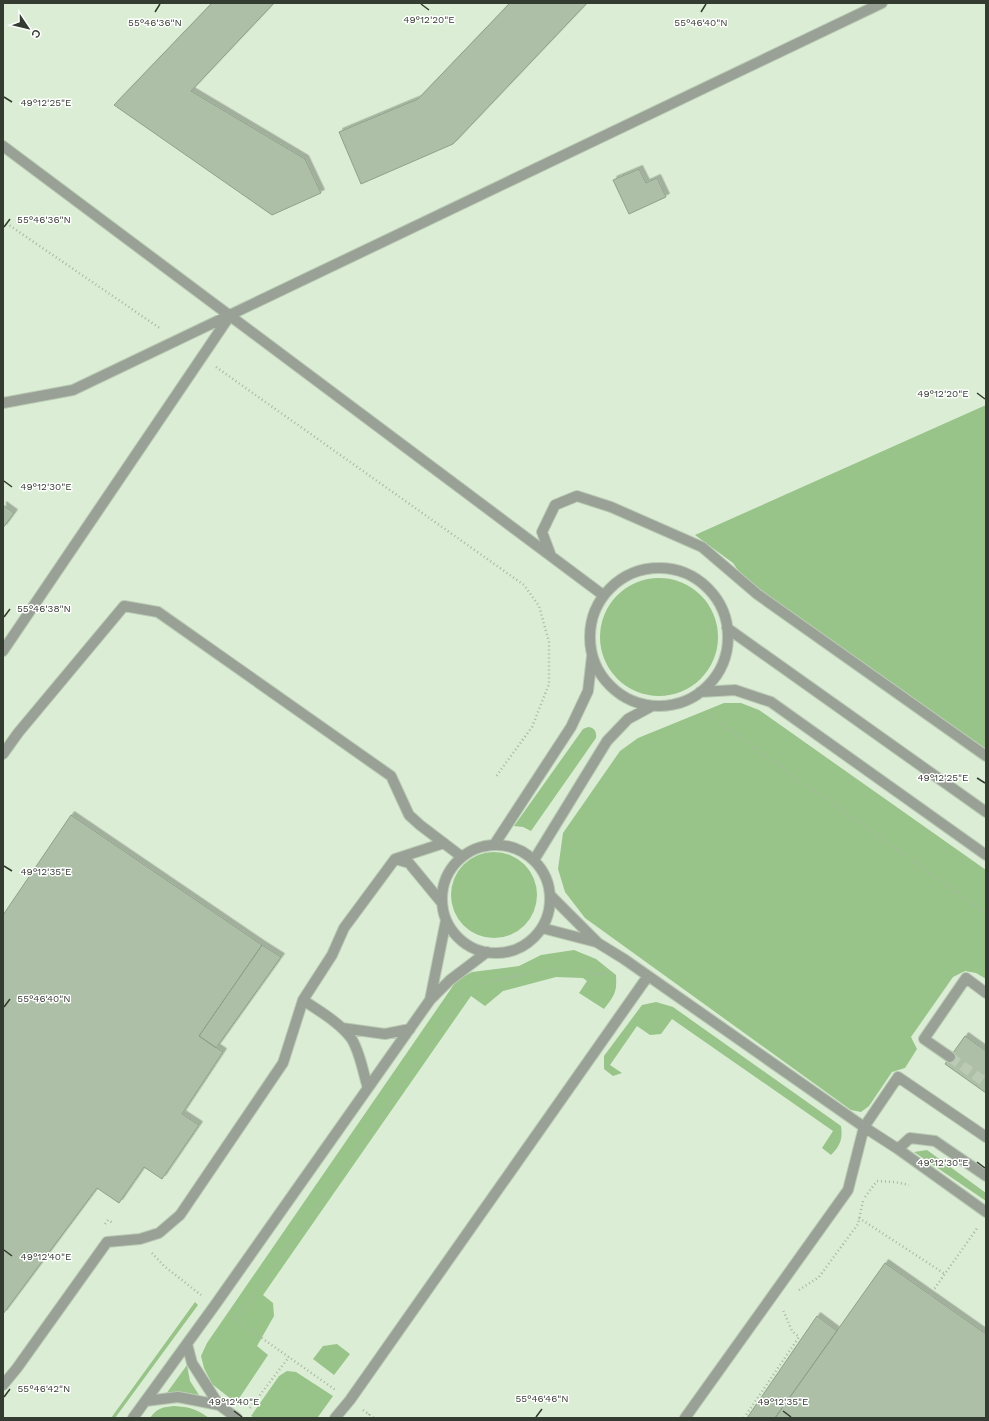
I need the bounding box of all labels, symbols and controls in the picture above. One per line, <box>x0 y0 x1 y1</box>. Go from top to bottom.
north arrow <box>8 8 48 48</box>
text: 49°12'20"E <box>403 14 455 25</box>
text: 55°46'36"N <box>128 17 182 28</box>
text: 55°46'40"N <box>674 17 728 28</box>
text: С <box>28 26 43 40</box>
text: 49°12'25"E <box>20 97 72 108</box>
text: 55°46'36"N <box>17 214 71 225</box>
text: 49°12'20"E <box>917 388 969 399</box>
text: 49°12'30"E <box>20 481 72 492</box>
text: 55°46'38"N <box>17 603 71 614</box>
text: 49°12'25"E <box>917 772 969 783</box>
text: 49°12'35"E <box>20 866 72 877</box>
text: 55°46'40"N <box>17 993 71 1004</box>
text: 49°12'30"E <box>917 1157 969 1168</box>
text: 49°12'40"E <box>21 1251 71 1262</box>
text: 55°46'42"N <box>18 1383 70 1394</box>
text: 55°46'46"N <box>515 1393 569 1404</box>
text: 49°12'40"E <box>209 1396 259 1407</box>
text: 49°12'35"E <box>757 1396 809 1407</box>

